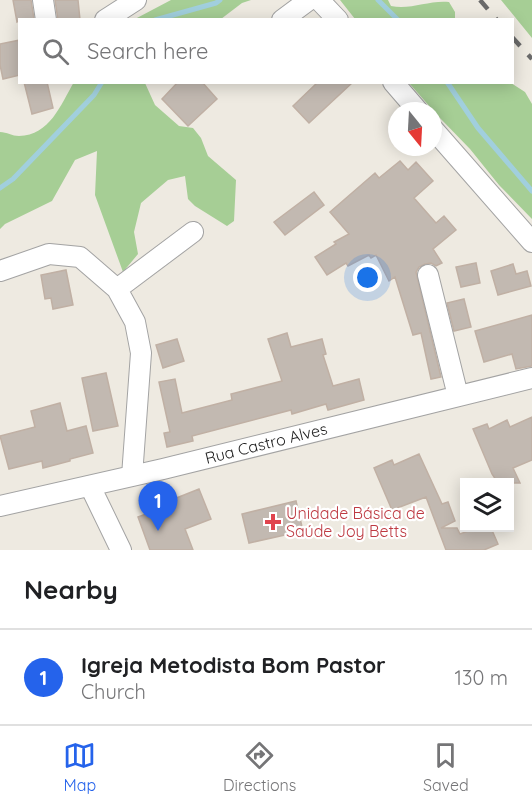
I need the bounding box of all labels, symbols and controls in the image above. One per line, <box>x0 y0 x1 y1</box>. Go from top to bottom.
search box <box>18 18 514 84</box>
icon: search <box>39 35 72 68</box>
text: Search here <box>87 37 208 65</box>
north arrow <box>388 102 442 156</box>
your location <box>353 263 382 292</box>
street label: Rua Castro Alves <box>203 418 329 468</box>
map controls <box>460 478 514 532</box>
button: layers <box>460 478 514 532</box>
pin: 1 <box>138 482 178 531</box>
place label: Unidade Básica de Saúde Joy Betts <box>286 503 425 541</box>
marker: Unidade Básica de Saúde Joy Betts <box>264 513 282 531</box>
text: Nearby <box>24 573 118 606</box>
text: Igreja Metodista Bom Pastor <box>81 651 386 679</box>
text: 1 <box>40 665 47 690</box>
text: 130 m <box>455 665 508 690</box>
text: Church <box>81 679 146 704</box>
tab: Map <box>63 739 96 795</box>
tab: Directions <box>223 739 296 795</box>
tab: Saved <box>423 739 469 795</box>

